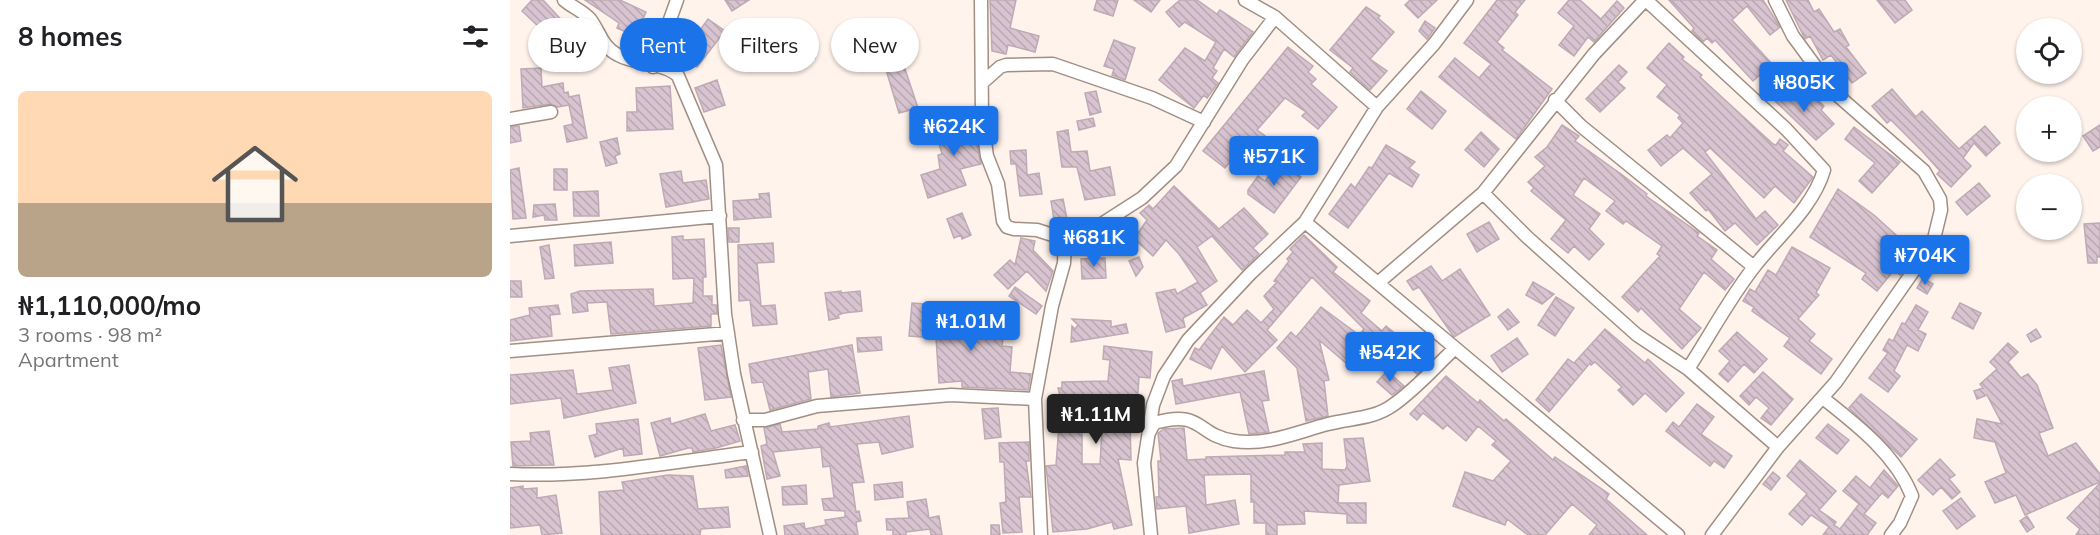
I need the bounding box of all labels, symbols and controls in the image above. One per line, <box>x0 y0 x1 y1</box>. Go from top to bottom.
chip: Buy <box>528 18 608 72</box>
chip: Rent <box>620 18 707 72</box>
chip: Filters <box>719 18 819 72</box>
chip: New <box>831 18 919 72</box>
map controls <box>2016 18 2082 240</box>
button: locate <box>2016 18 2082 84</box>
text: 8 homes <box>18 20 122 53</box>
icon: filters <box>459 20 492 53</box>
pin: ₦805K <box>1762 62 1846 113</box>
text: ₦805K <box>1773 69 1835 94</box>
button: + <box>2016 96 2082 162</box>
pin: ₦624K <box>912 106 996 157</box>
text: ₦624K <box>923 113 985 138</box>
icon: home <box>201 130 309 238</box>
pin: ₦571K <box>1232 136 1316 187</box>
text: ₦571K <box>1243 143 1305 168</box>
button: − <box>2016 174 2082 240</box>
pin: ₦681K <box>1052 217 1136 268</box>
text: ₦681K <box>1063 224 1125 249</box>
pin: ₦704K <box>1883 235 1967 286</box>
text: ₦704K <box>1894 242 1956 267</box>
text: ₦1,110,000/mo <box>18 289 201 322</box>
pin: ₦1.01M <box>922 301 1020 352</box>
text: ₦1.01M <box>936 308 1006 333</box>
text: 3 rooms · 98 m² <box>18 322 162 347</box>
pin: ₦542K <box>1348 332 1432 383</box>
text: ₦542K <box>1359 339 1421 364</box>
text: Apartment <box>18 347 119 372</box>
pin: ₦1.11M <box>1047 394 1145 445</box>
text: ₦1.11M <box>1061 401 1131 426</box>

